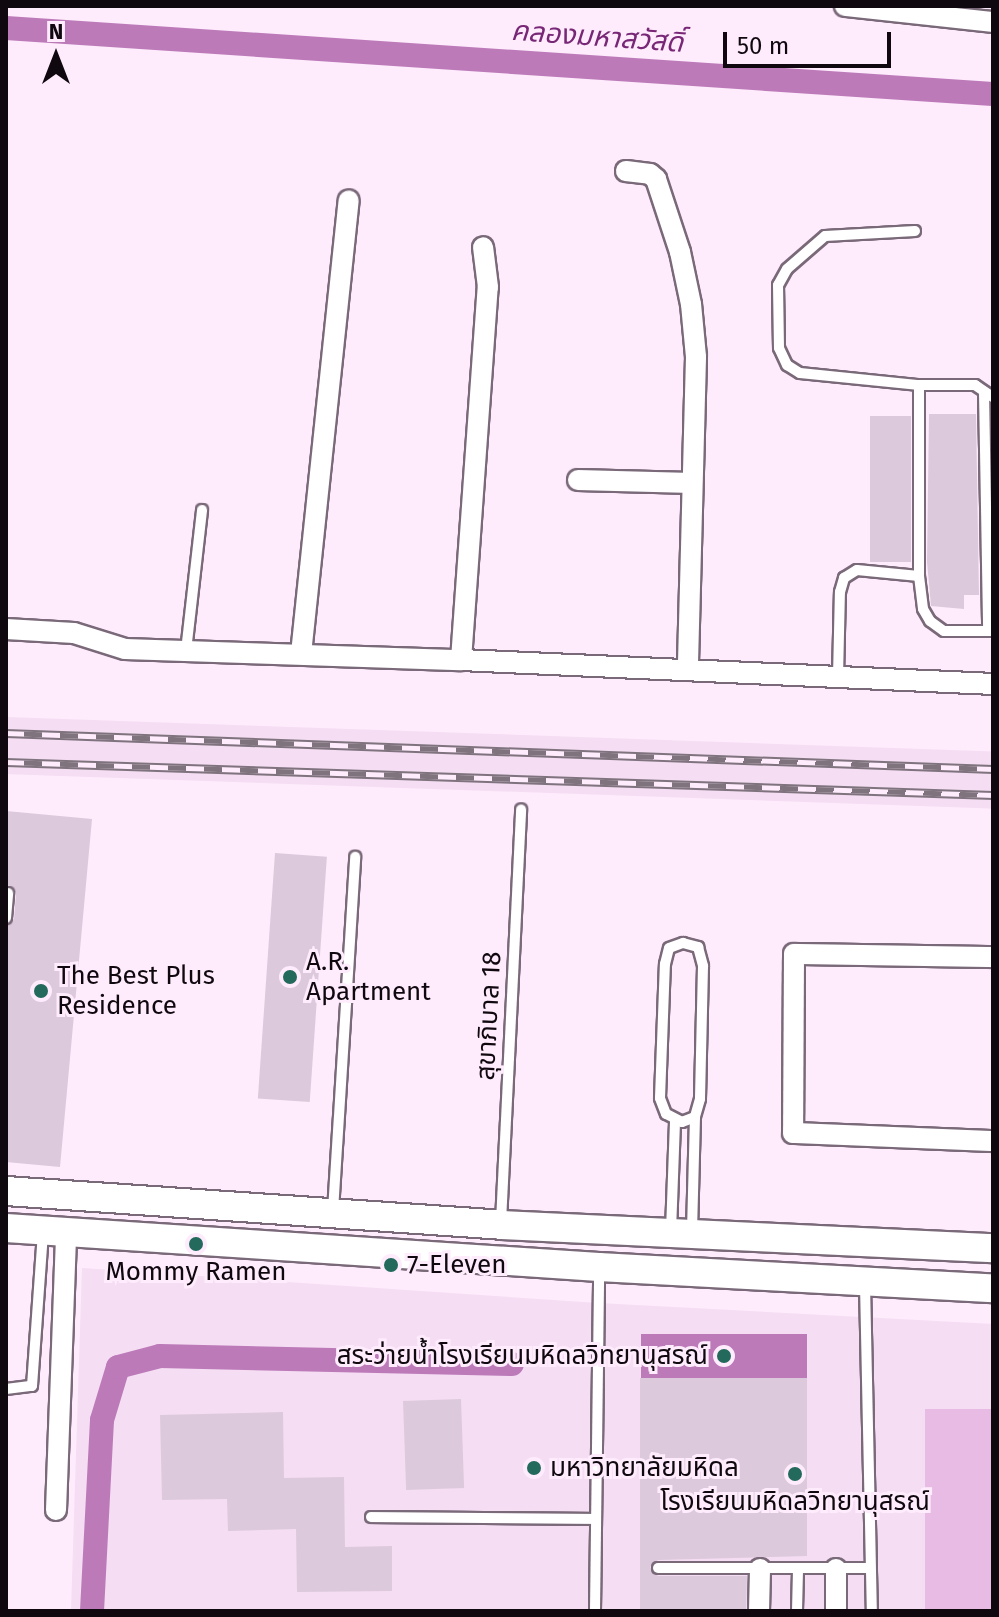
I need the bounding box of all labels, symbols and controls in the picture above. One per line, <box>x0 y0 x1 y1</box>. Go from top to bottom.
water label: คลองมหาสวัสดิ์ <box>510 14 684 60</box>
north arrow <box>16 16 96 96</box>
scale bar <box>727 16 895 66</box>
text: N <box>49 18 63 45</box>
text: 50 m <box>737 32 789 60</box>
place label: A.R. Apartment <box>306 946 431 1008</box>
street label: สุขาภิบาล 18 <box>470 951 508 1081</box>
place label: The Best Plus Residence <box>57 960 215 1022</box>
marker: A.R. Apartment <box>281 968 299 986</box>
marker: The Best Plus Residence <box>32 982 50 1000</box>
marker: Mommy Ramen <box>187 1235 205 1253</box>
place label: 7-Eleven <box>407 1249 506 1281</box>
place label: Mommy Ramen <box>106 1256 286 1288</box>
marker: 7-Eleven <box>382 1256 400 1274</box>
place label: สระว่ายน้ำโรงเรียนมหิดลวิทยานุสรณ์ <box>337 1340 708 1372</box>
marker: สระว่ายน้ำโรงเรียนมหิดลวิทยานุสรณ์ <box>715 1347 733 1365</box>
place label: มหาวิทยาลัยมหิดล <box>550 1452 739 1484</box>
marker: มหาวิทยาลัยมหิดล <box>525 1459 543 1477</box>
marker: โรงเรียนมหิดลวิทยานุสรณ์ <box>786 1465 804 1483</box>
place label: โรงเรียนมหิดลวิทยานุสรณ์ <box>660 1486 930 1518</box>

